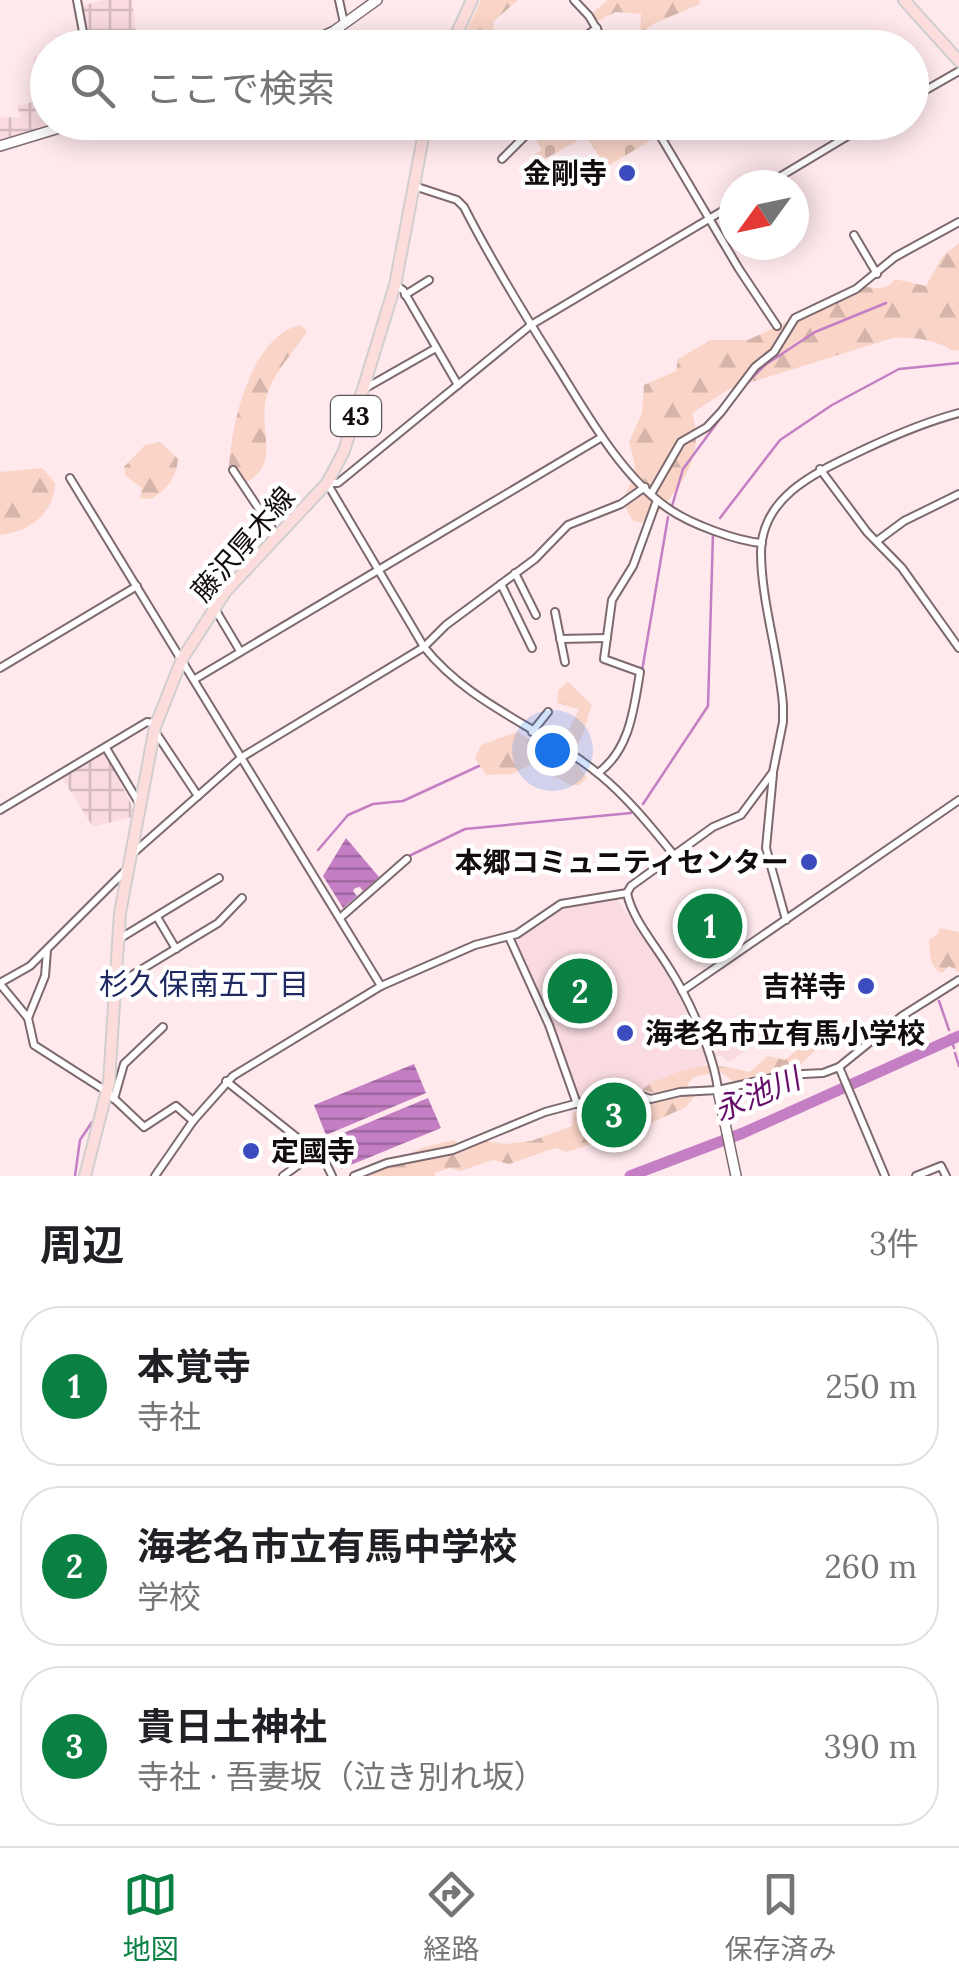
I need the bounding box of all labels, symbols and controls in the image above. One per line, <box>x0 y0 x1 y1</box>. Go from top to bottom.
search box <box>30 30 929 140</box>
icon: search <box>65 58 120 113</box>
text: ここで検索 <box>145 64 335 112</box>
place label: 金剛寺 <box>523 155 607 191</box>
marker: 金剛寺 <box>616 162 638 184</box>
north arrow <box>719 170 809 260</box>
road number: 43 <box>331 396 381 436</box>
street label: 藤沢厚木線 <box>183 479 303 609</box>
your location <box>527 725 578 776</box>
place label: 本郷コミュニティセンター <box>455 844 789 880</box>
marker: 本郷コミュニティセンター <box>798 851 820 873</box>
pin: 1 <box>678 888 742 964</box>
pin: 2 <box>548 954 612 1028</box>
district label: 杉久保南五丁目 <box>99 965 309 1003</box>
place label: 吉祥寺 <box>762 968 846 1004</box>
marker: 吉祥寺 <box>855 975 877 997</box>
place label: 海老名市立有馬小学校 <box>645 1015 925 1051</box>
marker: 海老名市立有馬小学校 <box>614 1022 636 1044</box>
water label: 永池川 <box>708 1058 808 1129</box>
pin: 3 <box>582 1078 646 1152</box>
place label: 定國寺 <box>271 1133 355 1169</box>
marker: 定國寺 <box>240 1140 262 1162</box>
text: 周辺 <box>40 1218 124 1272</box>
text: 3件 <box>869 1223 919 1264</box>
text: 本覚寺 <box>137 1342 251 1390</box>
text: 1 <box>68 1366 81 1407</box>
text: 250 m <box>825 1366 917 1407</box>
text: 寺社 <box>137 1396 201 1437</box>
text: 海老名市立有馬中学校 <box>137 1522 517 1570</box>
text: 2 <box>66 1546 83 1587</box>
text: 260 m <box>824 1546 917 1587</box>
text: 学校 <box>137 1576 201 1617</box>
text: 貴日土神社 <box>137 1702 327 1750</box>
text: 3 <box>66 1726 83 1767</box>
text: 390 m <box>824 1726 917 1767</box>
text: 寺社 · 吾妻坂（泣き別れ坂） <box>137 1756 546 1797</box>
tab: 地図 <box>122 1867 179 1967</box>
tab: 経路 <box>423 1867 480 1967</box>
tab: 保存済み <box>724 1867 837 1967</box>

